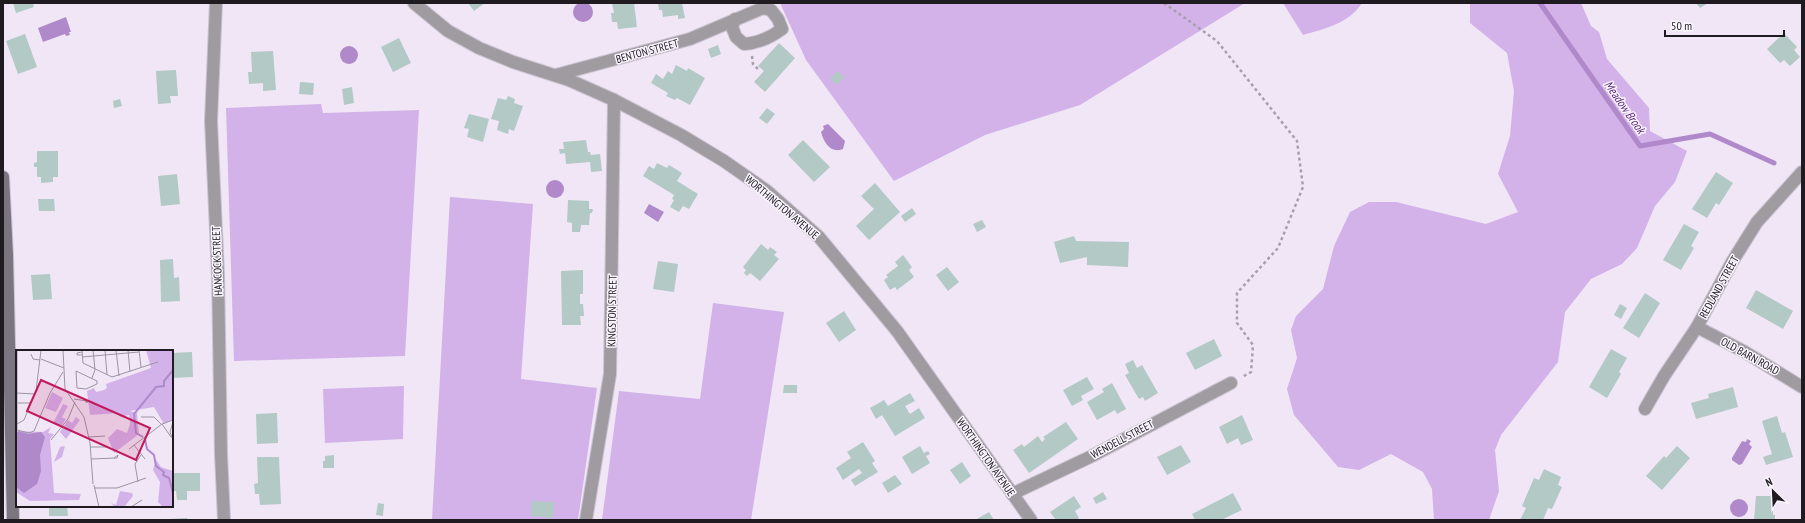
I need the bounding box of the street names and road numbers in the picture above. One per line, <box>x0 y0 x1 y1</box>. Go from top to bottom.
street label: BENTON STREET <box>614 36 680 66</box>
street label: WORTHINGTON AVENUE <box>742 172 822 242</box>
street label: HANCOCK STREET <box>209 226 225 296</box>
street label: REDLAND STREET <box>1696 253 1742 321</box>
street label: KINGSTON STREET <box>604 275 620 347</box>
street label: OLD BARN ROAD <box>1718 334 1782 378</box>
street label: WORTHINGTON AVENUE <box>954 415 1018 499</box>
street label: WENDELL STREET <box>1088 417 1156 461</box>

